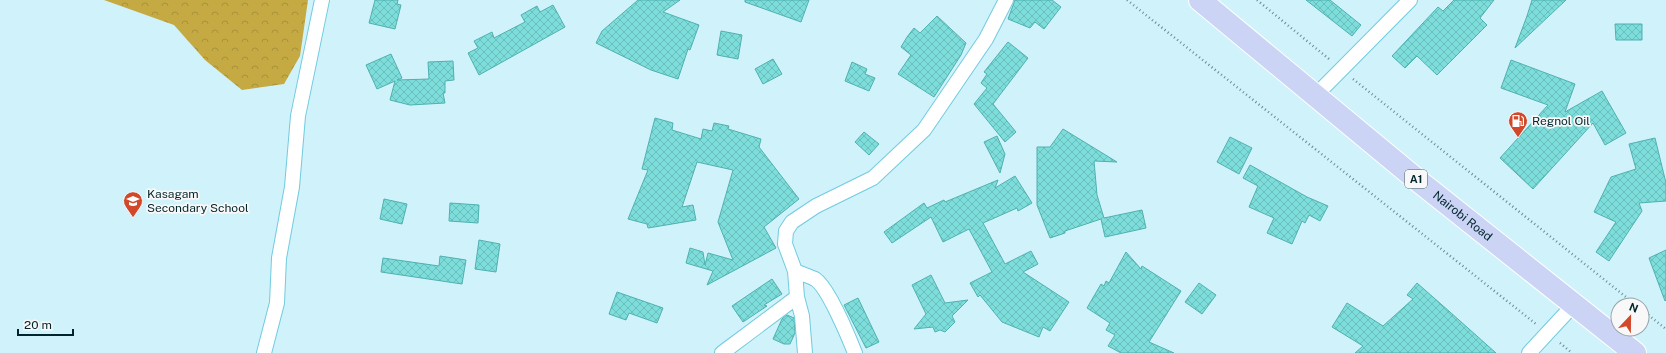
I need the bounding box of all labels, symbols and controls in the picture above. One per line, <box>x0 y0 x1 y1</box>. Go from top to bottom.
fuel station icon: Regnol Oil <box>1507 110 1529 138</box>
place label: Regnol Oil <box>1532 114 1590 128</box>
road number: A1 <box>1405 170 1427 188</box>
place label: Kasagam Secondary School <box>147 187 249 215</box>
street label: Nairobi Road <box>1430 188 1495 244</box>
school or university icon: Kasagam Secondary School <box>122 190 144 218</box>
north arrow <box>1610 297 1650 337</box>
text: N <box>1628 301 1640 315</box>
scale bar <box>18 311 73 337</box>
text: 20 m <box>24 318 52 332</box>

